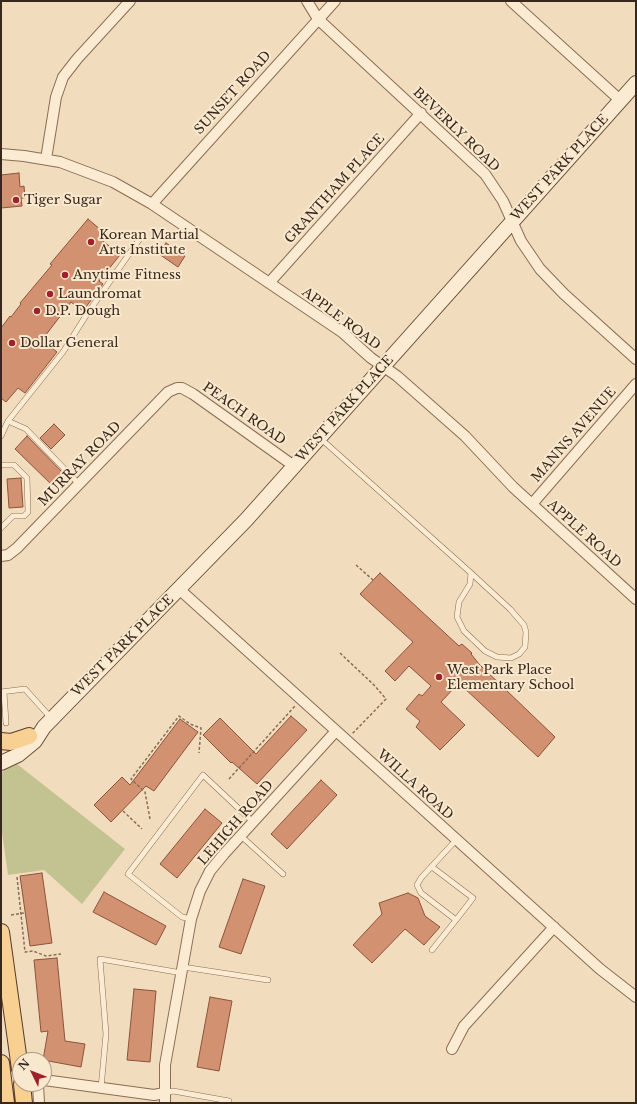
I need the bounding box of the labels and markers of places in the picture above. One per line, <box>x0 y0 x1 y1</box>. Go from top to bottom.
place label: Tiger Sugar <box>24 192 102 208</box>
marker: Tiger Sugar <box>11 195 21 205</box>
place label: Korean Martial Arts Institute <box>99 227 199 258</box>
marker: Korean Martial Arts Institute <box>86 237 96 247</box>
place label: Anytime Fitness <box>73 267 181 283</box>
marker: Anytime Fitness <box>60 270 70 280</box>
place label: Laundromat <box>58 286 142 302</box>
marker: Laundromat <box>45 289 55 299</box>
place label: D.P. Dough <box>45 303 120 319</box>
marker: D.P. Dough <box>32 306 42 316</box>
place label: Dollar General <box>20 335 118 351</box>
marker: Dollar General <box>7 338 17 348</box>
place label: West Park Place Elementary School <box>447 662 574 693</box>
marker: West Park Place Elementary School <box>434 672 444 682</box>

